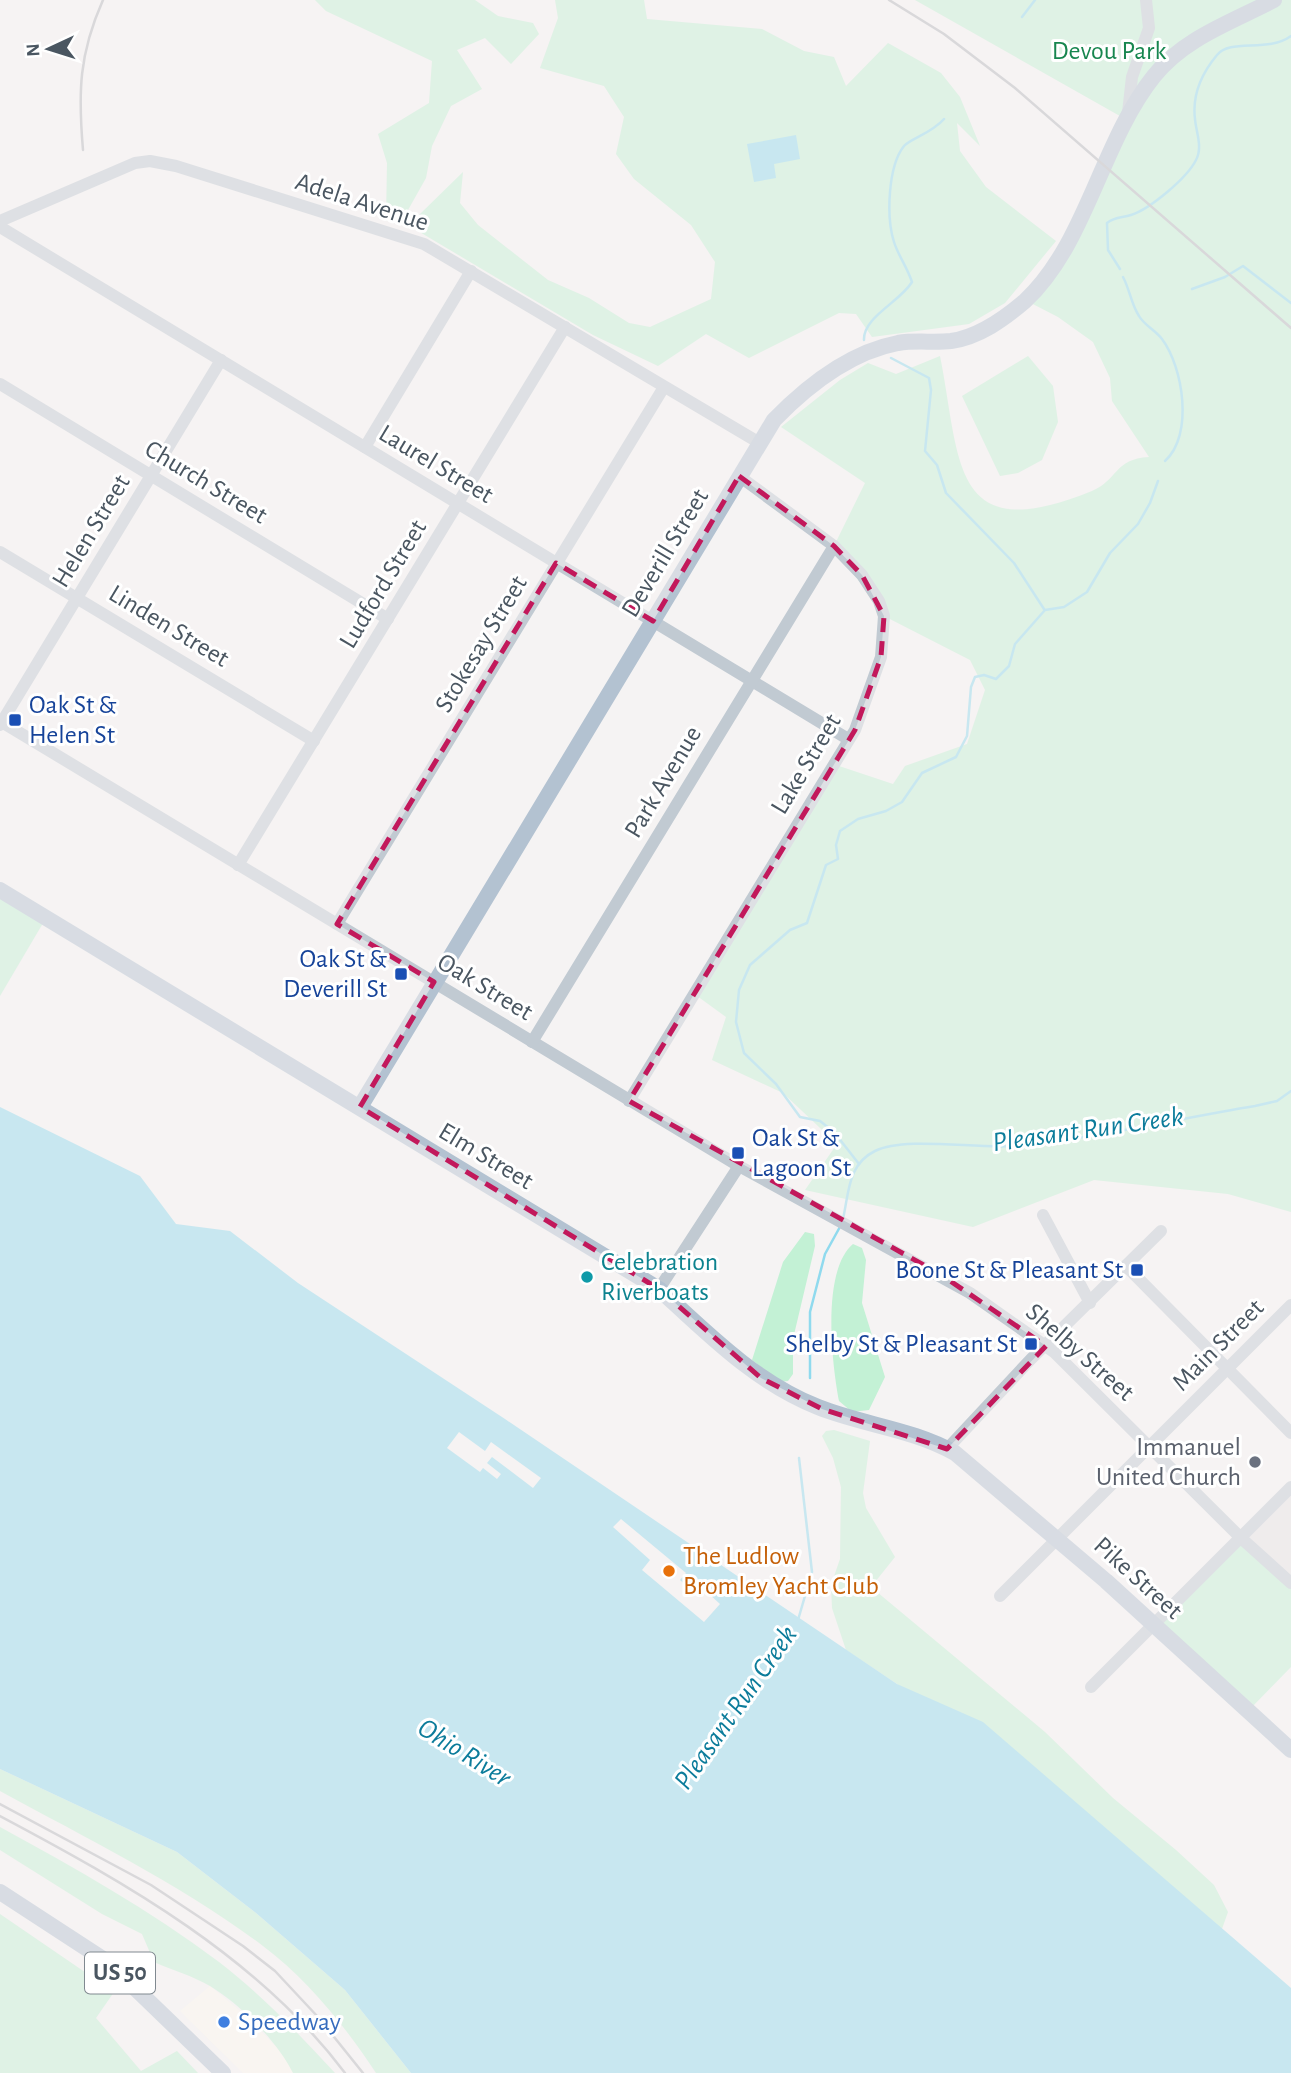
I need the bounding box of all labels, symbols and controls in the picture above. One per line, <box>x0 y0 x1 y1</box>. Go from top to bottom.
north arrow <box>14 14 84 84</box>
park label: Devou Park <box>1052 38 1166 64</box>
text: N <box>24 43 43 57</box>
street label: Adela Avenue <box>292 168 432 236</box>
street label: Laurel Street <box>374 420 498 508</box>
street label: Church Street <box>140 435 272 529</box>
street label: Helen Street <box>47 470 135 592</box>
street label: Deverill Street <box>617 484 713 622</box>
street label: Ludford Street <box>335 515 431 653</box>
street label: Stokesay Street <box>430 571 532 717</box>
street label: Linden Street <box>104 580 234 672</box>
place label: Oak St & Helen St <box>29 692 117 748</box>
street label: Lake Street <box>766 709 846 819</box>
marker: Oak St & Helen St <box>7 712 23 728</box>
street label: Park Avenue <box>620 722 706 842</box>
place label: Oak St & Deverill St <box>283 946 387 1002</box>
street label: Oak Street <box>433 949 537 1025</box>
marker: Oak St & Deverill St <box>393 966 409 982</box>
water label: Pleasant Run Creek <box>991 1103 1185 1157</box>
street label: Elm Street <box>434 1118 538 1194</box>
place label: Oak St & Lagoon St <box>752 1125 851 1181</box>
marker: Oak St & Lagoon St <box>730 1145 746 1161</box>
place label: Celebration Riverboats <box>601 1249 718 1305</box>
place label: Boone St & Pleasant St <box>895 1257 1123 1283</box>
marker: Boone St & Pleasant St <box>1129 1262 1145 1278</box>
marker: Celebration Riverboats <box>579 1269 595 1285</box>
street label: Main Street <box>1167 1294 1269 1396</box>
street label: Shelby Street <box>1021 1298 1139 1406</box>
place label: Shelby St & Pleasant St <box>786 1331 1017 1357</box>
marker: Shelby St & Pleasant St <box>1023 1336 1039 1352</box>
place label: Immanuel United Church <box>1096 1434 1241 1490</box>
marker: Immanuel United Church <box>1247 1454 1263 1470</box>
street label: Pike Street <box>1089 1532 1187 1624</box>
place label: The Ludlow Bromley Yacht Club <box>683 1543 879 1599</box>
marker: The Ludlow Bromley Yacht Club <box>661 1563 677 1579</box>
water label: Pleasant Run Creek <box>669 1621 803 1795</box>
water label: Ohio River <box>413 1714 516 1793</box>
road number: US 50 <box>85 1952 155 1994</box>
place label: Speedway <box>238 2009 341 2035</box>
marker: Speedway <box>216 2014 232 2030</box>

